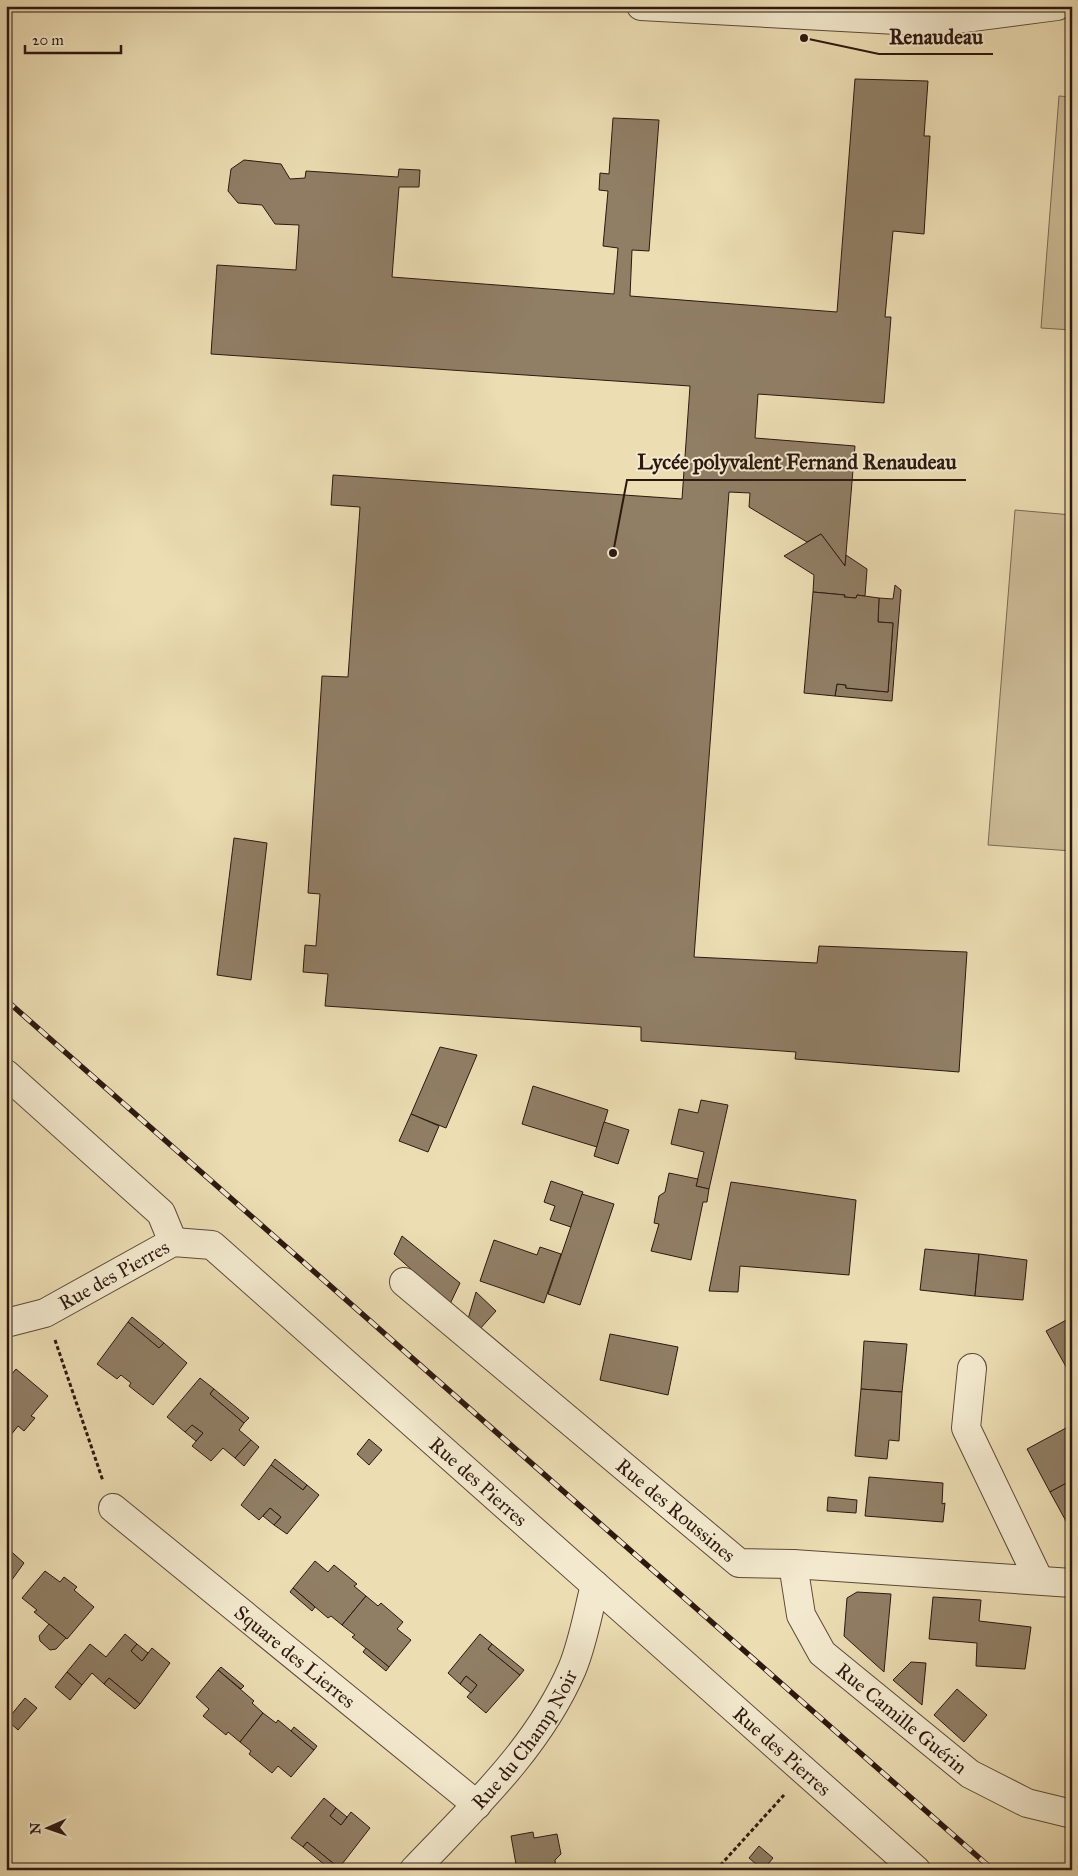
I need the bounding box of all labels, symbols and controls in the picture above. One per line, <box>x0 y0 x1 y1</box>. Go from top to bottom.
callout: Renaudeau <box>879 18 993 54</box>
scale bar <box>25 22 121 54</box>
text: Renaudeau <box>889 24 984 50</box>
text: 20 m <box>32 31 64 49</box>
callout: Lycée polyvalent Fernand Renaudeau <box>627 444 966 480</box>
text: Lycée polyvalent Fernand Renaudeau <box>637 449 957 475</box>
street label: Rue des Pierres <box>54 1234 173 1315</box>
street label: Rue des Pierres <box>424 1432 532 1531</box>
street label: Rue des Roussines <box>611 1453 741 1567</box>
street label: Square des Lierres <box>230 1600 360 1713</box>
street label: Rue Camille Guérin <box>831 1657 972 1779</box>
street label: Rue du Champ Noir <box>467 1665 582 1814</box>
street label: Rue des Pierres <box>728 1701 836 1801</box>
north arrow <box>22 1804 72 1854</box>
text: N <box>27 1822 44 1835</box>

